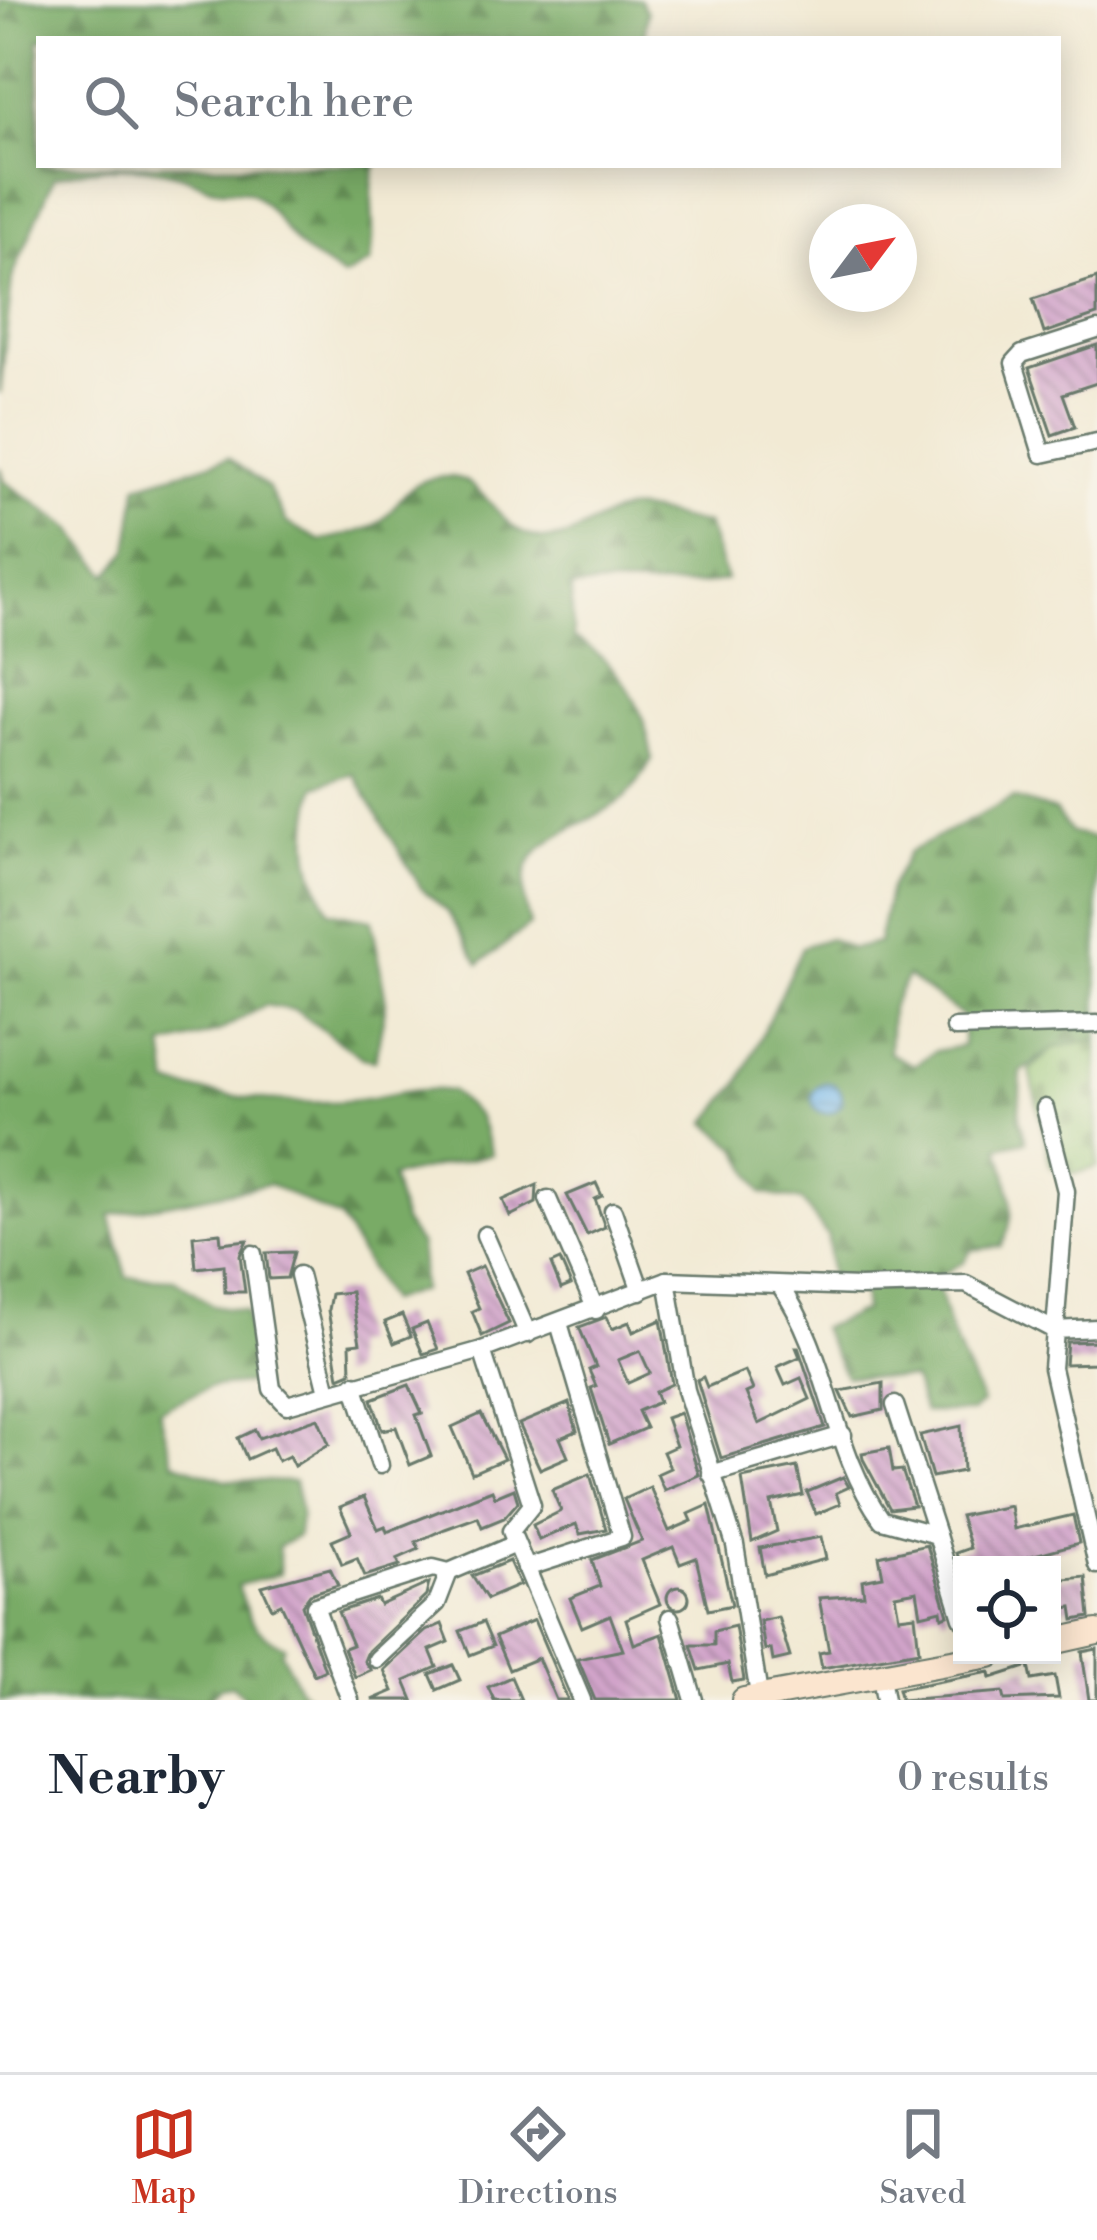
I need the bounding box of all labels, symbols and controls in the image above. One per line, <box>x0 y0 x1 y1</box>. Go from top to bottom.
search box <box>36 36 1061 168</box>
icon: search <box>78 69 144 135</box>
text: Search here <box>174 74 414 131</box>
north arrow <box>809 204 917 312</box>
map controls <box>953 1556 1061 1664</box>
button: locate <box>953 1556 1061 1664</box>
text: Nearby <box>48 1746 224 1810</box>
text: 0 results <box>897 1754 1049 1803</box>
tab: Map <box>131 2101 197 2214</box>
tab: Directions <box>459 2101 618 2214</box>
tab: Saved <box>879 2101 966 2214</box>

